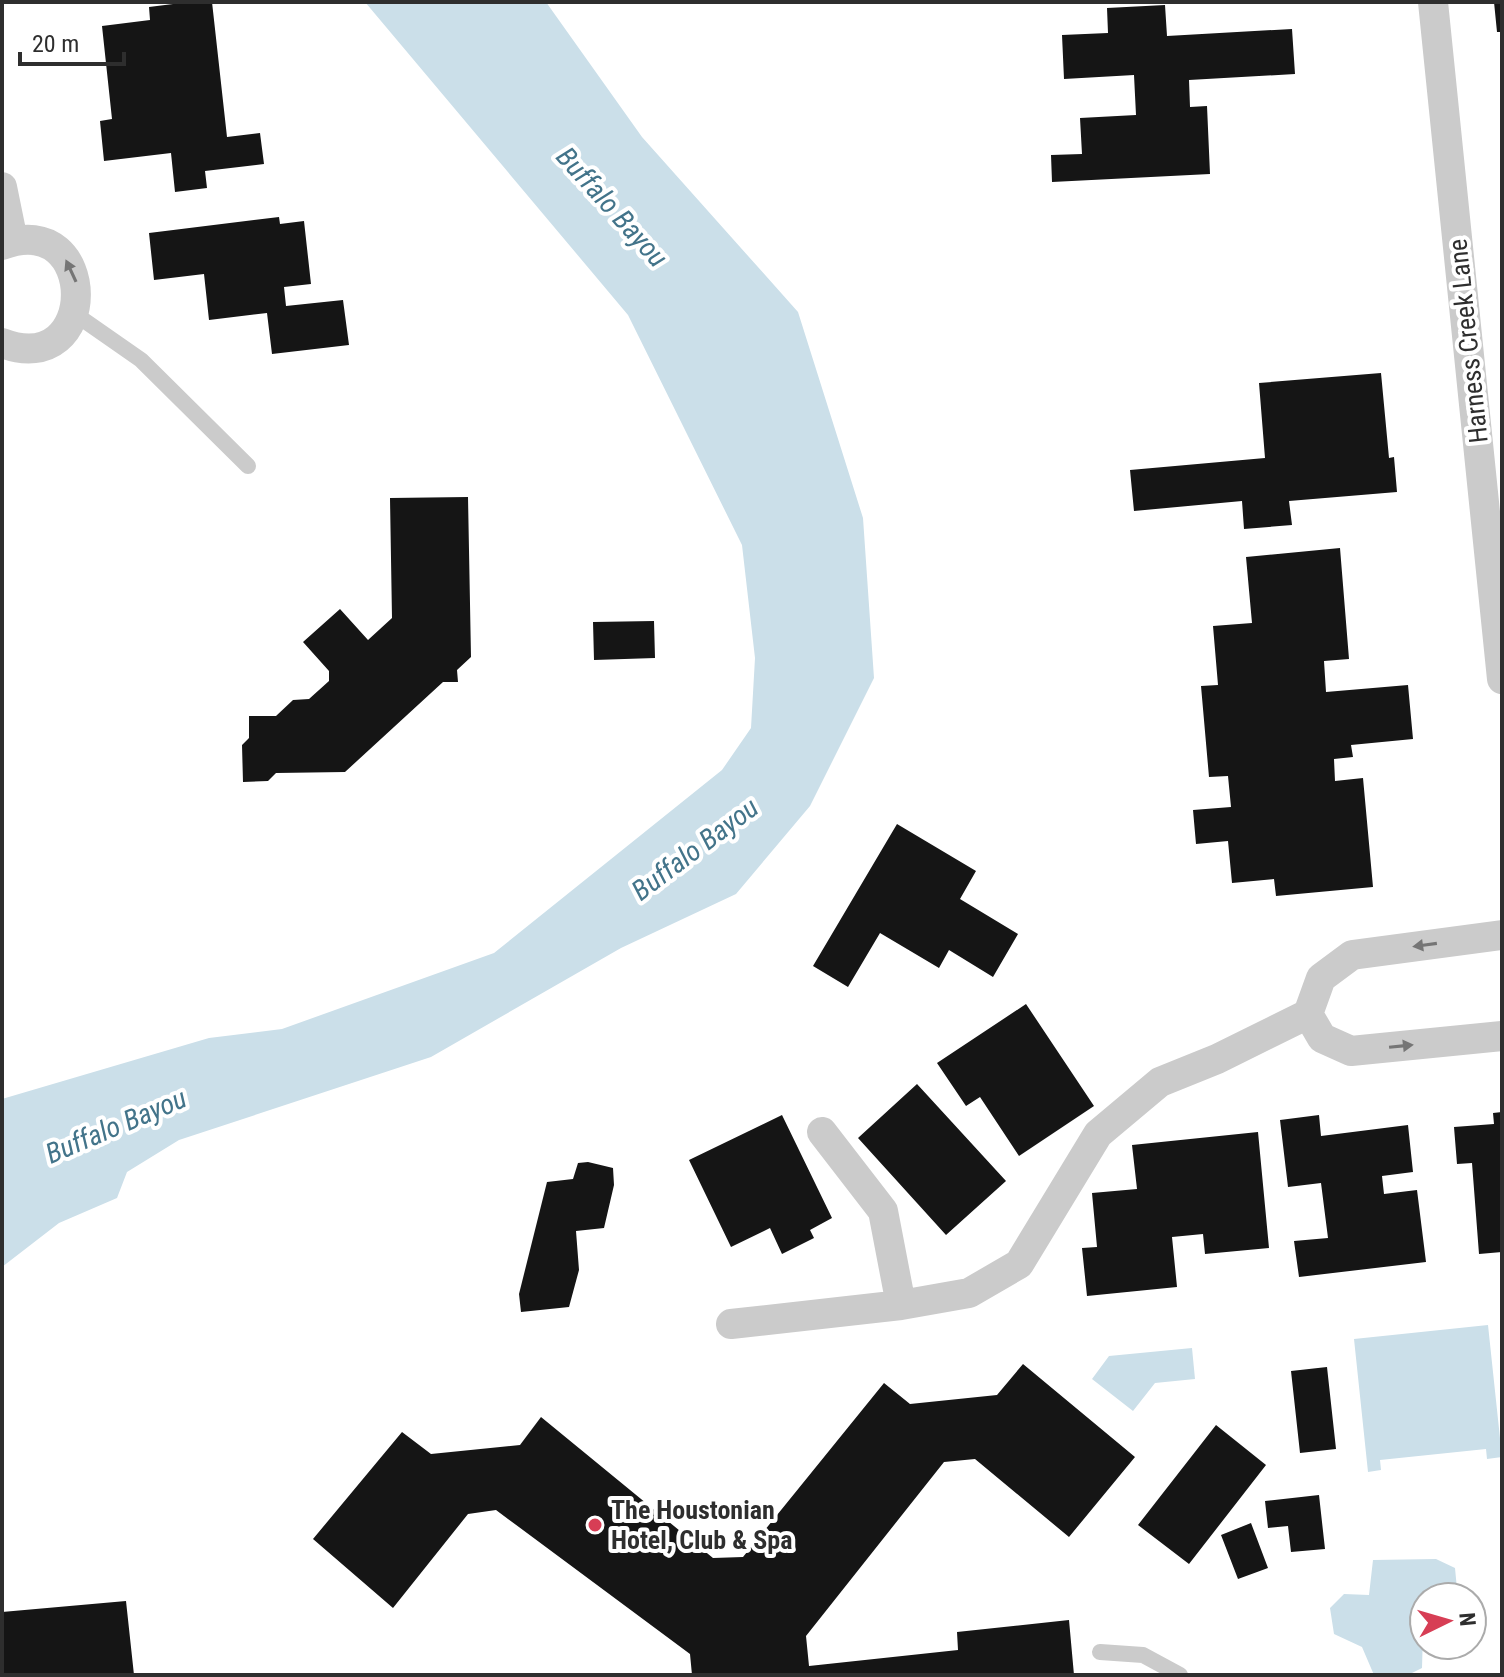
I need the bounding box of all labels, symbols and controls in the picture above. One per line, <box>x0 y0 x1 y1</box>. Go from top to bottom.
scale bar <box>20 16 124 66</box>
text: 20 m <box>32 30 79 58</box>
water label: Buffalo Bayou <box>550 140 674 274</box>
street label: Harness Creek Lane <box>1442 237 1494 445</box>
one-way arrow <box>64 259 78 282</box>
water label: Buffalo Bayou <box>625 791 765 907</box>
one-way arrow <box>1412 939 1437 952</box>
one-way arrow <box>1388 1040 1413 1053</box>
water label: Buffalo Bayou <box>41 1082 191 1170</box>
place label: The Houstonian Hotel, Club & Spa <box>611 1495 792 1555</box>
marker: The Houstonian Hotel, Club & Spa <box>586 1516 604 1534</box>
north arrow <box>1408 1581 1488 1661</box>
text: N <box>1454 1611 1480 1627</box>

